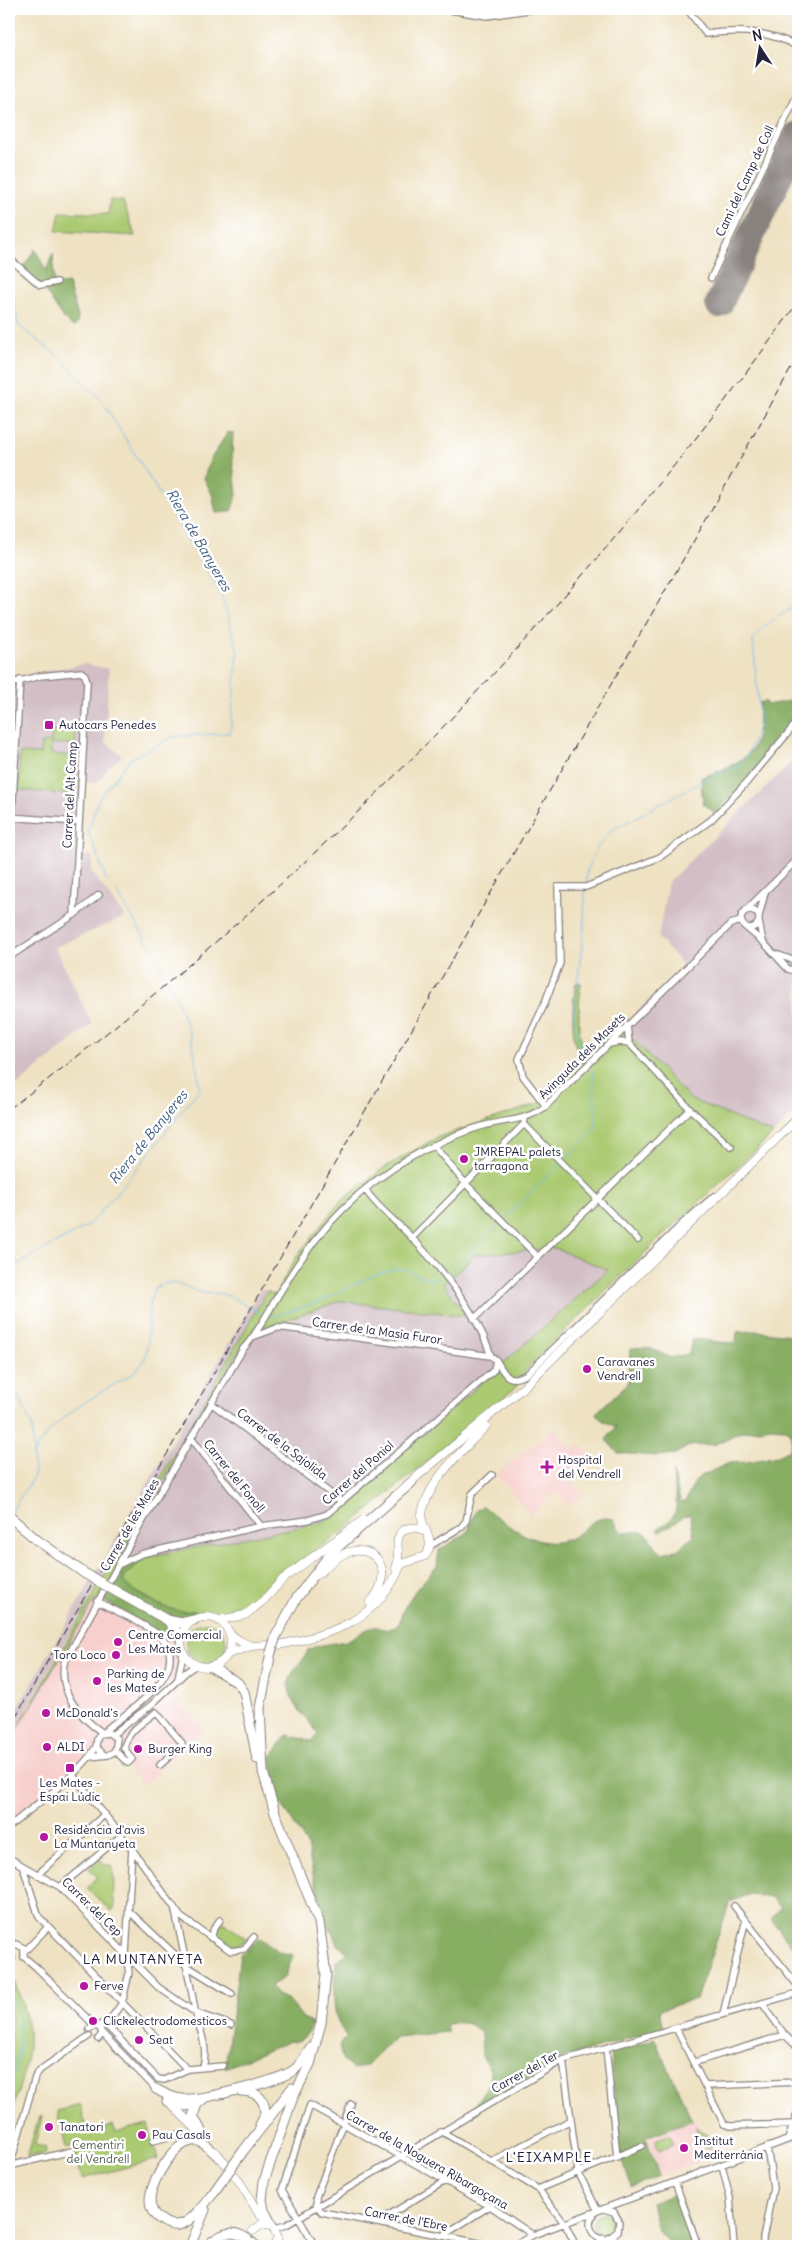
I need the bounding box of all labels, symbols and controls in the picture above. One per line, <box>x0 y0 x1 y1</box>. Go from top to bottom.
north arrow <box>734 22 784 72</box>
text: N <box>751 25 764 45</box>
street label: Camí del Camp de Coll <box>712 123 777 239</box>
water label: Riera de Banyeres <box>162 486 236 596</box>
place label: Autocars Penedes <box>59 717 156 732</box>
marker: Autocars Penedes <box>43 719 55 731</box>
street label: Carrer del Alt Camp <box>59 741 80 849</box>
street label: Avinguda dels Masets <box>535 1009 628 1102</box>
water label: Riera de Banyeres <box>105 1085 192 1188</box>
place label: JMREPAL palets tarragona <box>474 1144 561 1173</box>
marker: JMREPAL palets tarragona <box>458 1153 470 1165</box>
street label: Carrer de la Masia Furor <box>311 1314 443 1347</box>
place label: Caravanes Vendrell <box>597 1354 655 1383</box>
marker: Caravanes Vendrell <box>581 1363 593 1375</box>
street label: Carrer de la Sajolida <box>234 1405 331 1483</box>
street label: Carrer del Fonoll <box>200 1436 268 1515</box>
street label: Carrer del Poniol <box>319 1437 397 1508</box>
place label: Hospital del Vendrell <box>558 1452 621 1481</box>
marker: Hospital del Vendrell <box>540 1460 554 1474</box>
street label: Carrer de les Mates <box>97 1476 162 1574</box>
place label: Centre Comercial Les Mates <box>128 1627 221 1656</box>
marker: Centre Comercial Les Mates <box>112 1636 124 1648</box>
place label: Toro Loco <box>53 1647 106 1662</box>
marker: Toro Loco <box>110 1649 122 1661</box>
place label: Parking de les Mates <box>107 1666 164 1695</box>
marker: Parking de les Mates <box>91 1675 103 1687</box>
place label: McDonald's <box>56 1705 118 1720</box>
marker: McDonald's <box>40 1707 52 1719</box>
place label: ALDI <box>57 1739 85 1754</box>
marker: ALDI <box>41 1741 53 1753</box>
place label: Burger King <box>148 1741 212 1756</box>
marker: Burger King <box>132 1743 144 1755</box>
marker: Les Mates - Espai Lúdic <box>64 1762 76 1774</box>
place label: Les Mates - Espai Lúdic <box>39 1775 101 1804</box>
place label: Residència d'avis La Muntanyeta <box>54 1822 145 1851</box>
marker: Residència d'avis La Muntanyeta <box>38 1831 50 1843</box>
street label: Carrer del Cep <box>59 1874 126 1939</box>
district label: LA MUNTANYETA <box>83 1950 203 1968</box>
place label: Ferve <box>94 1978 124 1993</box>
marker: Ferve <box>78 1980 90 1992</box>
place label: Clickelectrodomesticos <box>103 2013 227 2028</box>
marker: Clickelectrodomesticos <box>87 2015 99 2027</box>
place label: Seat <box>149 2032 173 2047</box>
marker: Seat <box>133 2034 145 2046</box>
street label: Carrer del Ter <box>489 2047 561 2096</box>
street label: Carrer de la Noguera Ribargoçana <box>343 2107 511 2212</box>
place label: Tanatori <box>59 2119 104 2134</box>
marker: Tanatori <box>43 2121 55 2133</box>
place label: Pau Casals <box>152 2127 211 2142</box>
marker: Pau Casals <box>136 2129 148 2141</box>
place label: Institut Mediterrània <box>694 2133 763 2162</box>
park label: Cementiri del Vendrell <box>67 2137 129 2166</box>
marker: Institut Mediterrània <box>678 2142 690 2154</box>
district label: L'EIXAMPLE <box>506 2148 592 2166</box>
street label: Carrer de l'Ebre <box>363 2203 449 2234</box>

